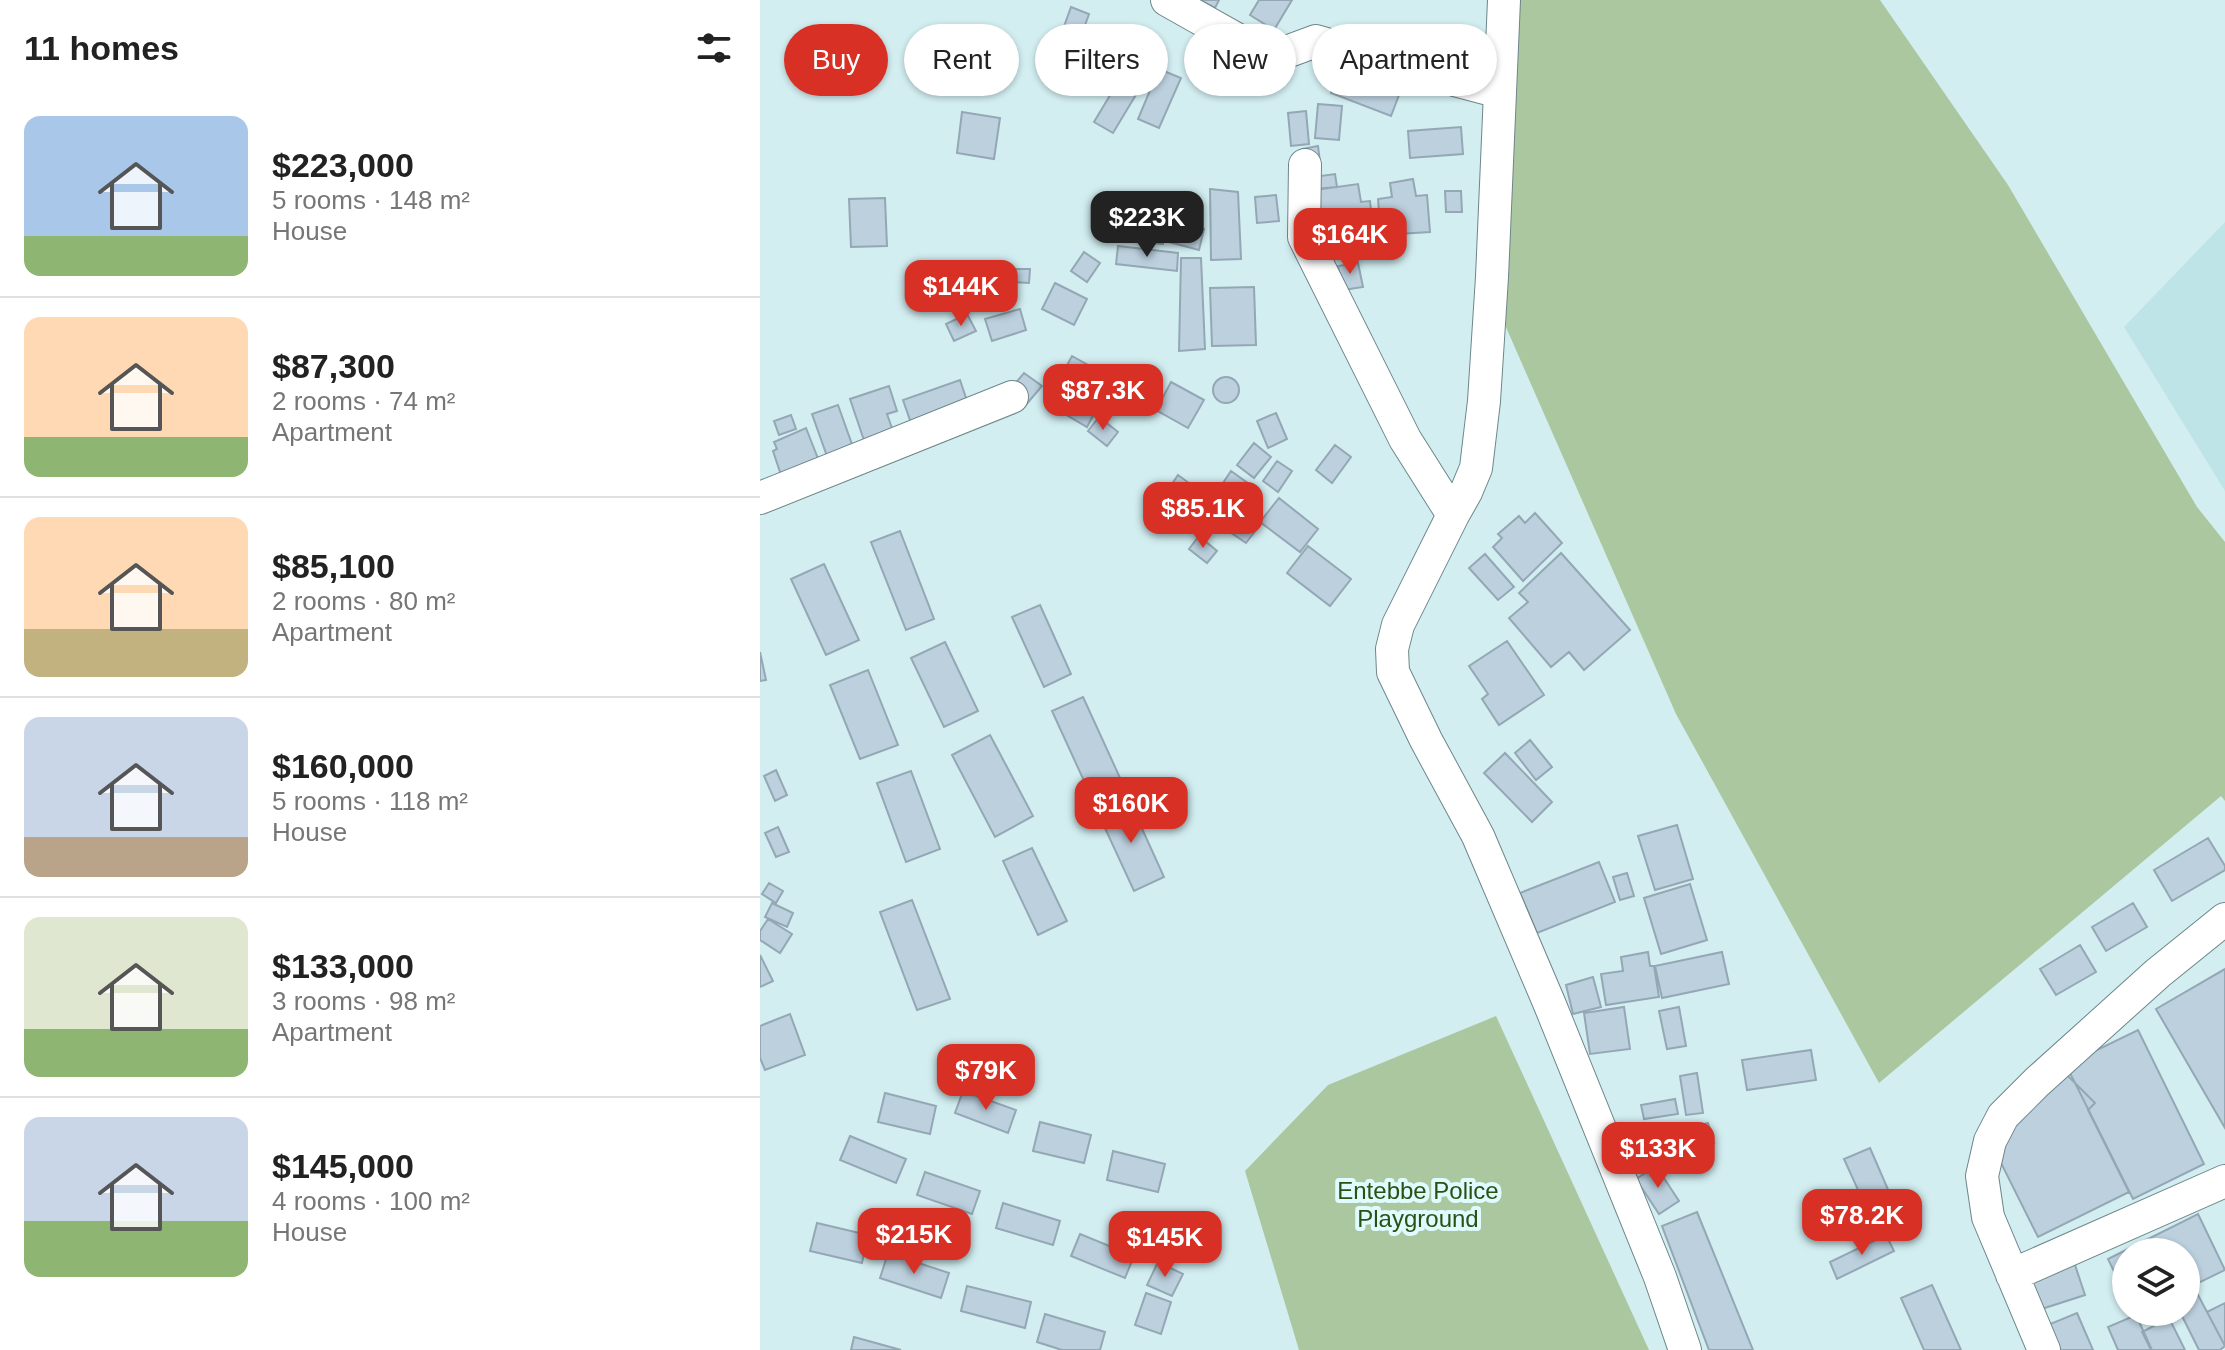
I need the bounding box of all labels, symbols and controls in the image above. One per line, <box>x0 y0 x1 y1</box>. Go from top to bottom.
chip: Buy <box>784 24 888 96</box>
chip: Rent <box>904 24 1019 96</box>
chip: Filters <box>1035 24 1168 96</box>
chip: New <box>1184 24 1296 96</box>
chip: Apartment <box>1312 24 1497 96</box>
icon: filters <box>692 26 736 70</box>
text: 11 homes <box>24 29 179 67</box>
text: $223,000 <box>272 146 414 184</box>
icon: home <box>88 148 184 244</box>
text: 5 rooms · 148 m² <box>272 185 470 215</box>
pin: $223K <box>1091 191 1203 259</box>
text: $223K <box>1109 202 1185 232</box>
pin: $164K <box>1294 208 1406 276</box>
text: House <box>272 216 347 246</box>
text: $164K <box>1312 219 1388 249</box>
pin: $144K <box>905 260 1017 328</box>
text: $144K <box>923 271 999 301</box>
text: $87,300 <box>272 347 395 385</box>
icon: home <box>88 349 184 445</box>
pin: $87.3K <box>1038 364 1168 432</box>
text: $87.3K <box>1061 375 1145 405</box>
text: 2 rooms · 74 m² <box>272 386 456 416</box>
text: Apartment <box>272 417 392 447</box>
pin: $85.1K <box>1138 482 1268 550</box>
text: $85.1K <box>1161 493 1245 523</box>
text: $85,100 <box>272 547 395 585</box>
icon: home <box>88 549 184 645</box>
text: 2 rooms · 80 m² <box>272 586 456 616</box>
text: Apartment <box>272 617 392 647</box>
text: $160,000 <box>272 747 414 785</box>
icon: home <box>88 749 184 845</box>
pin: $160K <box>1075 777 1187 845</box>
text: 5 rooms · 118 m² <box>272 786 468 816</box>
text: $160K <box>1093 788 1169 818</box>
text: House <box>272 817 347 847</box>
text: $133,000 <box>272 947 414 985</box>
icon: home <box>88 949 184 1045</box>
text: 3 rooms · 98 m² <box>272 986 456 1016</box>
text: Apartment <box>272 1017 392 1047</box>
pin: $79K <box>939 1044 1033 1112</box>
text: $79K <box>955 1055 1017 1085</box>
pin: $133K <box>1602 1122 1714 1190</box>
text: $133K <box>1620 1133 1696 1163</box>
text: $145,000 <box>272 1147 414 1185</box>
icon: home <box>88 1149 184 1245</box>
park label: Entebbe Police Playground <box>1337 1177 1499 1232</box>
text: 4 rooms · 100 m² <box>272 1186 470 1216</box>
pin: $78.2K <box>1797 1189 1927 1257</box>
text: $78.2K <box>1820 1200 1904 1230</box>
pin: $215K <box>858 1208 970 1276</box>
pin: $145K <box>1109 1211 1221 1279</box>
text: House <box>272 1217 347 1247</box>
text: $215K <box>876 1219 952 1249</box>
text: $145K <box>1127 1222 1203 1252</box>
map controls <box>2112 1238 2200 1326</box>
button: layers <box>2112 1238 2200 1326</box>

